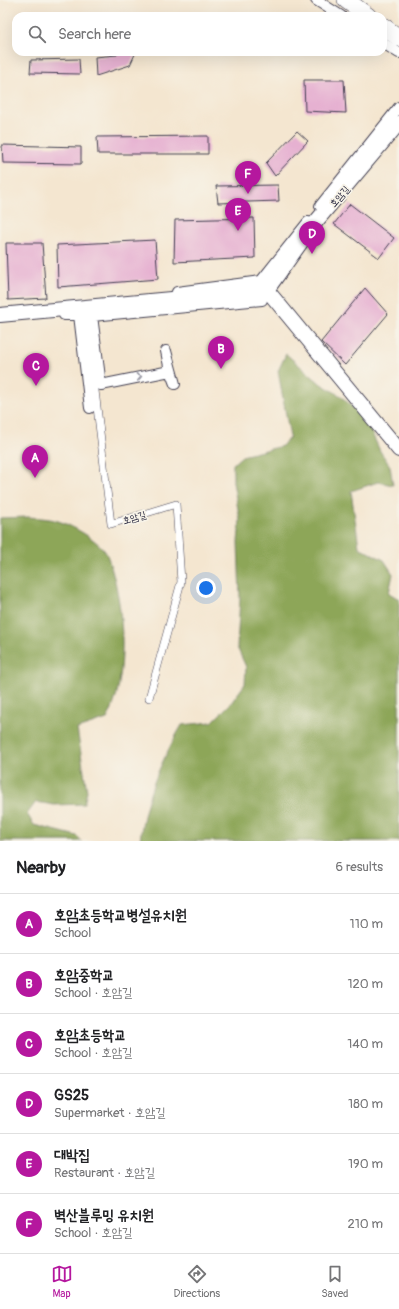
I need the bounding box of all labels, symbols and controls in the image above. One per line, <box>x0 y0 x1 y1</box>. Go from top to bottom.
search box <box>12 12 387 56</box>
icon: search <box>26 23 48 45</box>
text: Search here <box>58 25 131 44</box>
pin: F <box>235 161 261 194</box>
street label: 호암길 <box>327 184 352 210</box>
pin: E <box>225 198 251 231</box>
pin: D <box>299 221 325 254</box>
pin: B <box>208 336 234 369</box>
pin: C <box>23 353 49 386</box>
one-way arrow <box>136 373 142 382</box>
pin: A <box>22 445 48 478</box>
street label: 호암길 <box>121 509 148 527</box>
your location <box>196 578 216 598</box>
text: Nearby <box>16 857 65 878</box>
text: 6 results <box>336 859 383 875</box>
text: 호암초등학교병설유치원 <box>54 906 187 925</box>
text: A <box>25 916 33 932</box>
text: 110 m <box>350 916 383 932</box>
text: School <box>54 925 91 941</box>
text: 호암중학교 <box>54 966 114 985</box>
text: B <box>25 976 33 992</box>
text: 120 m <box>347 976 383 992</box>
text: School · 호암길 <box>54 985 133 1001</box>
text: 호암초등학교 <box>54 1026 126 1045</box>
text: C <box>25 1036 33 1052</box>
text: 140 m <box>347 1036 383 1052</box>
text: School · 호암길 <box>54 1045 133 1061</box>
text: GS25 <box>54 1086 89 1105</box>
text: D <box>25 1096 33 1112</box>
text: 180 m <box>348 1096 383 1112</box>
text: Supermarket · 호암길 <box>54 1105 166 1121</box>
text: 대박집 <box>54 1146 90 1165</box>
text: E <box>26 1156 32 1172</box>
text: 190 m <box>348 1156 383 1172</box>
text: Restaurant · 호암길 <box>54 1165 155 1181</box>
text: 벽산블루밍 유치원 <box>54 1206 154 1225</box>
text: F <box>25 1216 33 1232</box>
text: 210 m <box>347 1216 383 1232</box>
text: School · 호암길 <box>54 1225 133 1241</box>
tab: Map <box>51 1263 73 1300</box>
tab: Directions <box>174 1263 220 1300</box>
tab: Saved <box>321 1263 348 1300</box>

